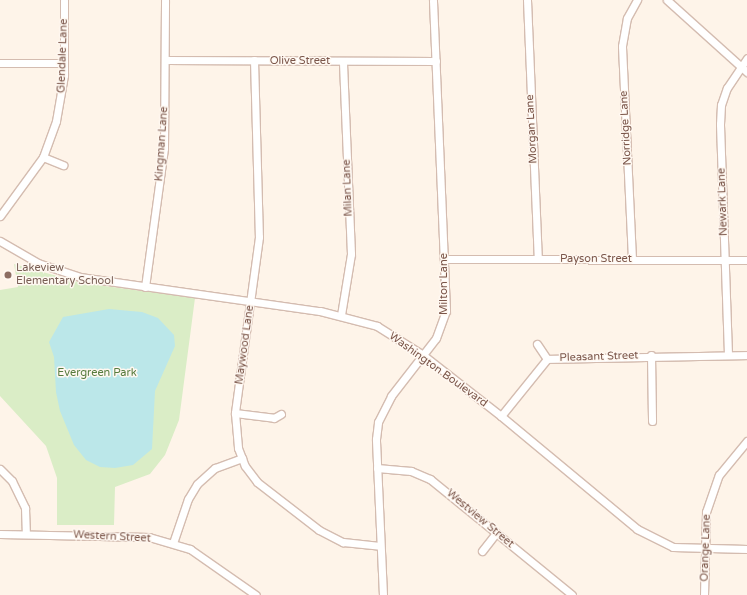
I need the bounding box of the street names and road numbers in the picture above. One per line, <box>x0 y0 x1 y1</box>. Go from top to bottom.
street label: Glendale Lane <box>55 19 71 93</box>
street label: Olive Street <box>270 54 330 68</box>
street label: Norridge Lane <box>617 90 635 166</box>
street label: Morgan Lane <box>524 94 540 164</box>
street label: Kingman Lane <box>153 106 171 182</box>
street label: Milan Lane <box>340 159 356 217</box>
street label: Newark Lane <box>715 168 731 236</box>
street label: Payson Street <box>560 252 632 266</box>
street label: Milton Lane <box>437 253 451 315</box>
street label: Maywood Lane <box>233 305 257 385</box>
street label: Washington Boulevard <box>386 330 490 410</box>
street label: Pleasant Street <box>559 349 639 365</box>
street label: Westview Street <box>444 487 516 551</box>
street label: Orange Lane <box>698 514 714 582</box>
street label: Western Street <box>73 528 151 546</box>

